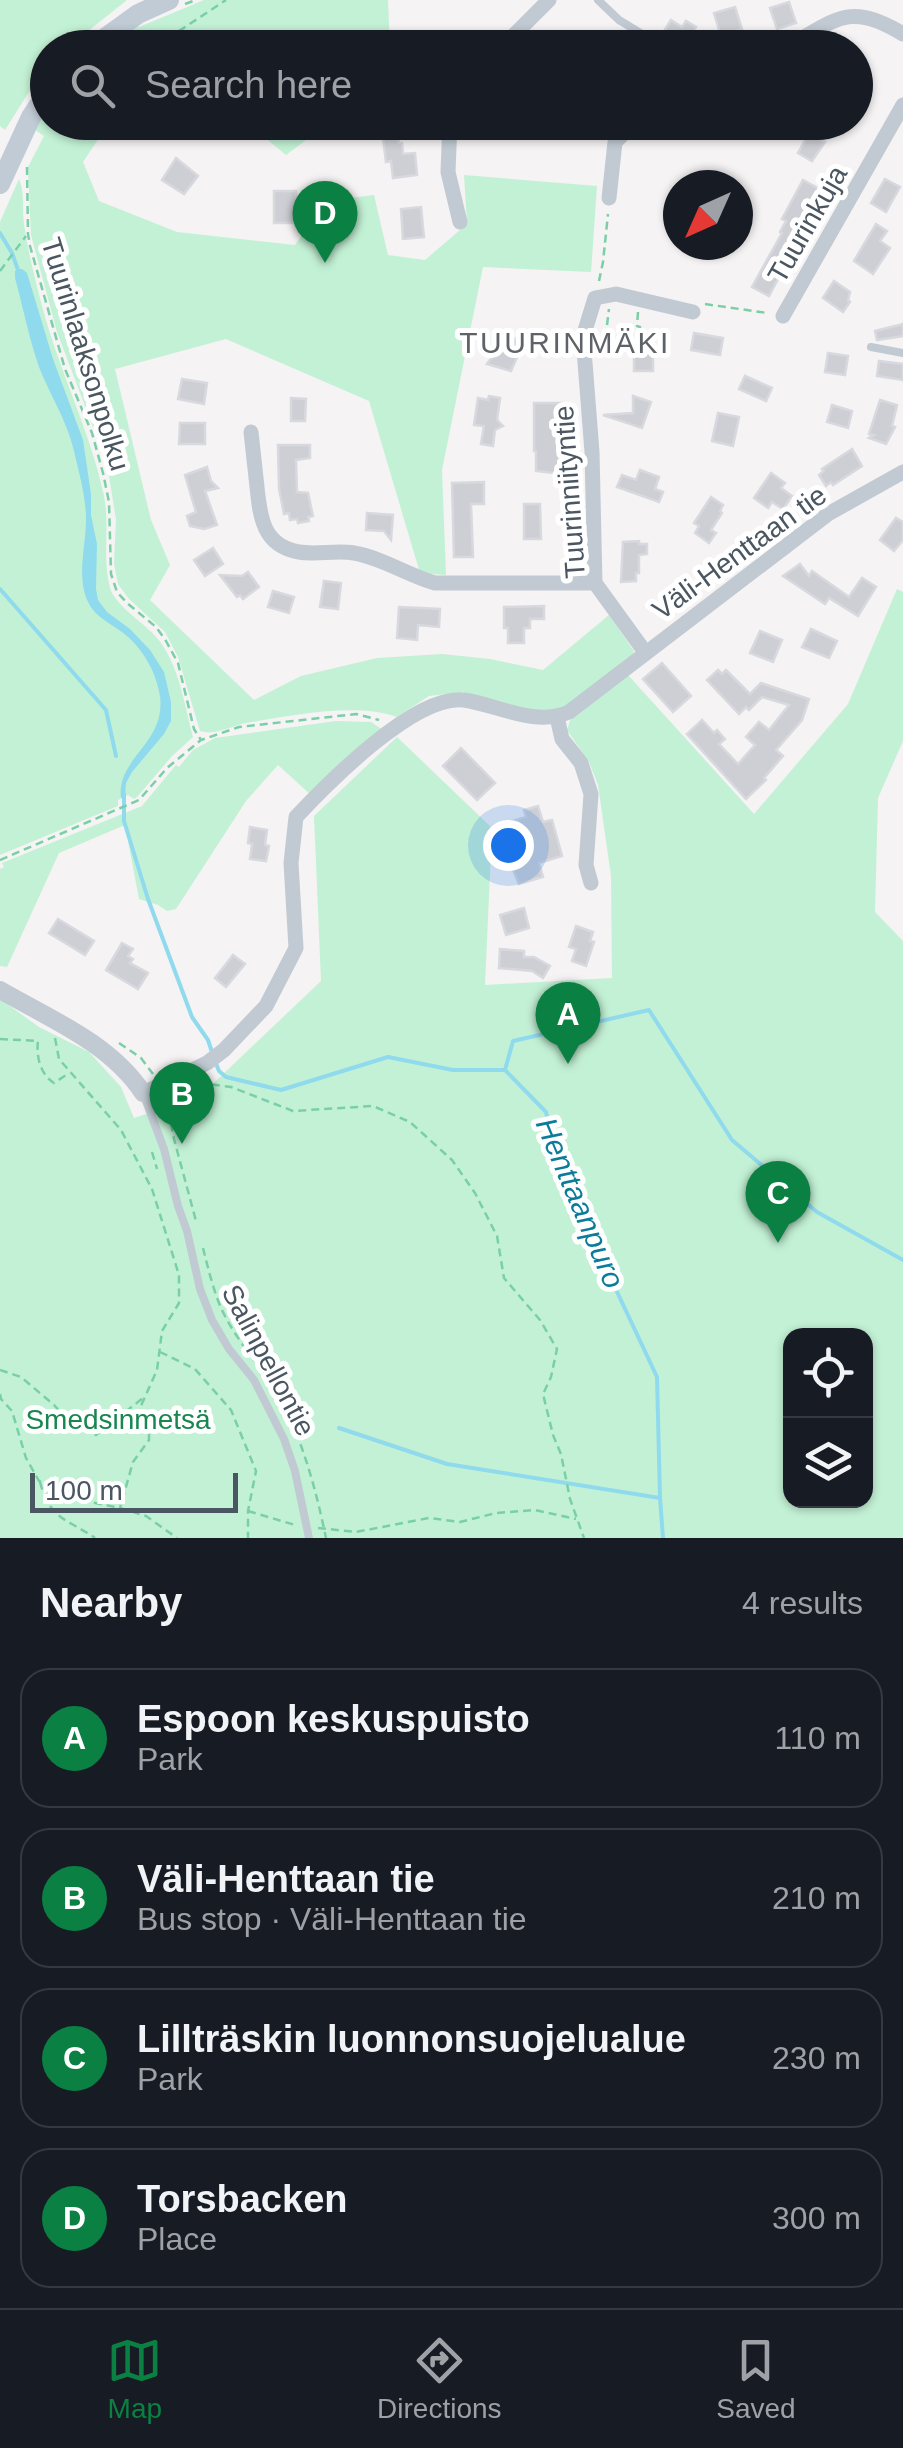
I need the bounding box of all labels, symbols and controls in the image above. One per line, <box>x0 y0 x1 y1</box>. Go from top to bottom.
search box <box>30 30 873 140</box>
icon: search <box>65 58 120 113</box>
text: Search here <box>145 64 352 106</box>
street label: Tuurinkuja <box>762 160 853 288</box>
north arrow <box>663 170 753 260</box>
pin: D <box>292 180 358 263</box>
street label: Tuurinlaaksonpolku <box>35 234 136 474</box>
district label: TUURINMÄKI <box>459 326 671 359</box>
street label: Tuurinniityntie <box>548 404 591 579</box>
street label: Väli-Henttaan tie <box>646 479 832 626</box>
your location <box>483 820 534 871</box>
pin: A <box>536 982 600 1064</box>
pin: B <box>150 1062 214 1144</box>
water label: Henttaanpuro <box>530 1113 631 1293</box>
pin: C <box>746 1160 810 1243</box>
street label: Salinpellontie <box>216 1279 321 1441</box>
map controls <box>783 1328 873 1508</box>
button: locate <box>783 1328 873 1418</box>
park label: Smedsinmetsä <box>25 1404 211 1435</box>
button: layers <box>783 1418 873 1508</box>
scale bar <box>30 1468 238 1512</box>
text: 100 m <box>45 1475 123 1506</box>
text: Nearby <box>40 1579 182 1626</box>
text: 4 results <box>742 1585 863 1621</box>
text: Espoon keskuspuisto <box>137 1698 530 1740</box>
text: A <box>63 1720 86 1756</box>
text: 110 m <box>774 1720 861 1756</box>
text: Park <box>137 1741 203 1777</box>
text: Väli-Henttaan tie <box>137 1858 435 1900</box>
text: B <box>63 1880 86 1916</box>
text: 210 m <box>772 1880 861 1916</box>
text: Bus stop · Väli-Henttaan tie <box>137 1901 527 1937</box>
text: Lillträskin luonnonsuojelualue <box>137 2018 686 2060</box>
text: C <box>63 2040 86 2076</box>
text: 230 m <box>772 2040 861 2076</box>
text: Park <box>137 2061 203 2097</box>
text: Torsbacken <box>137 2178 347 2220</box>
text: D <box>63 2200 86 2236</box>
text: 300 m <box>772 2200 861 2236</box>
text: Place <box>137 2221 217 2257</box>
tab: Map <box>107 2333 162 2425</box>
tab: Directions <box>377 2333 502 2425</box>
tab: Saved <box>716 2333 796 2425</box>

